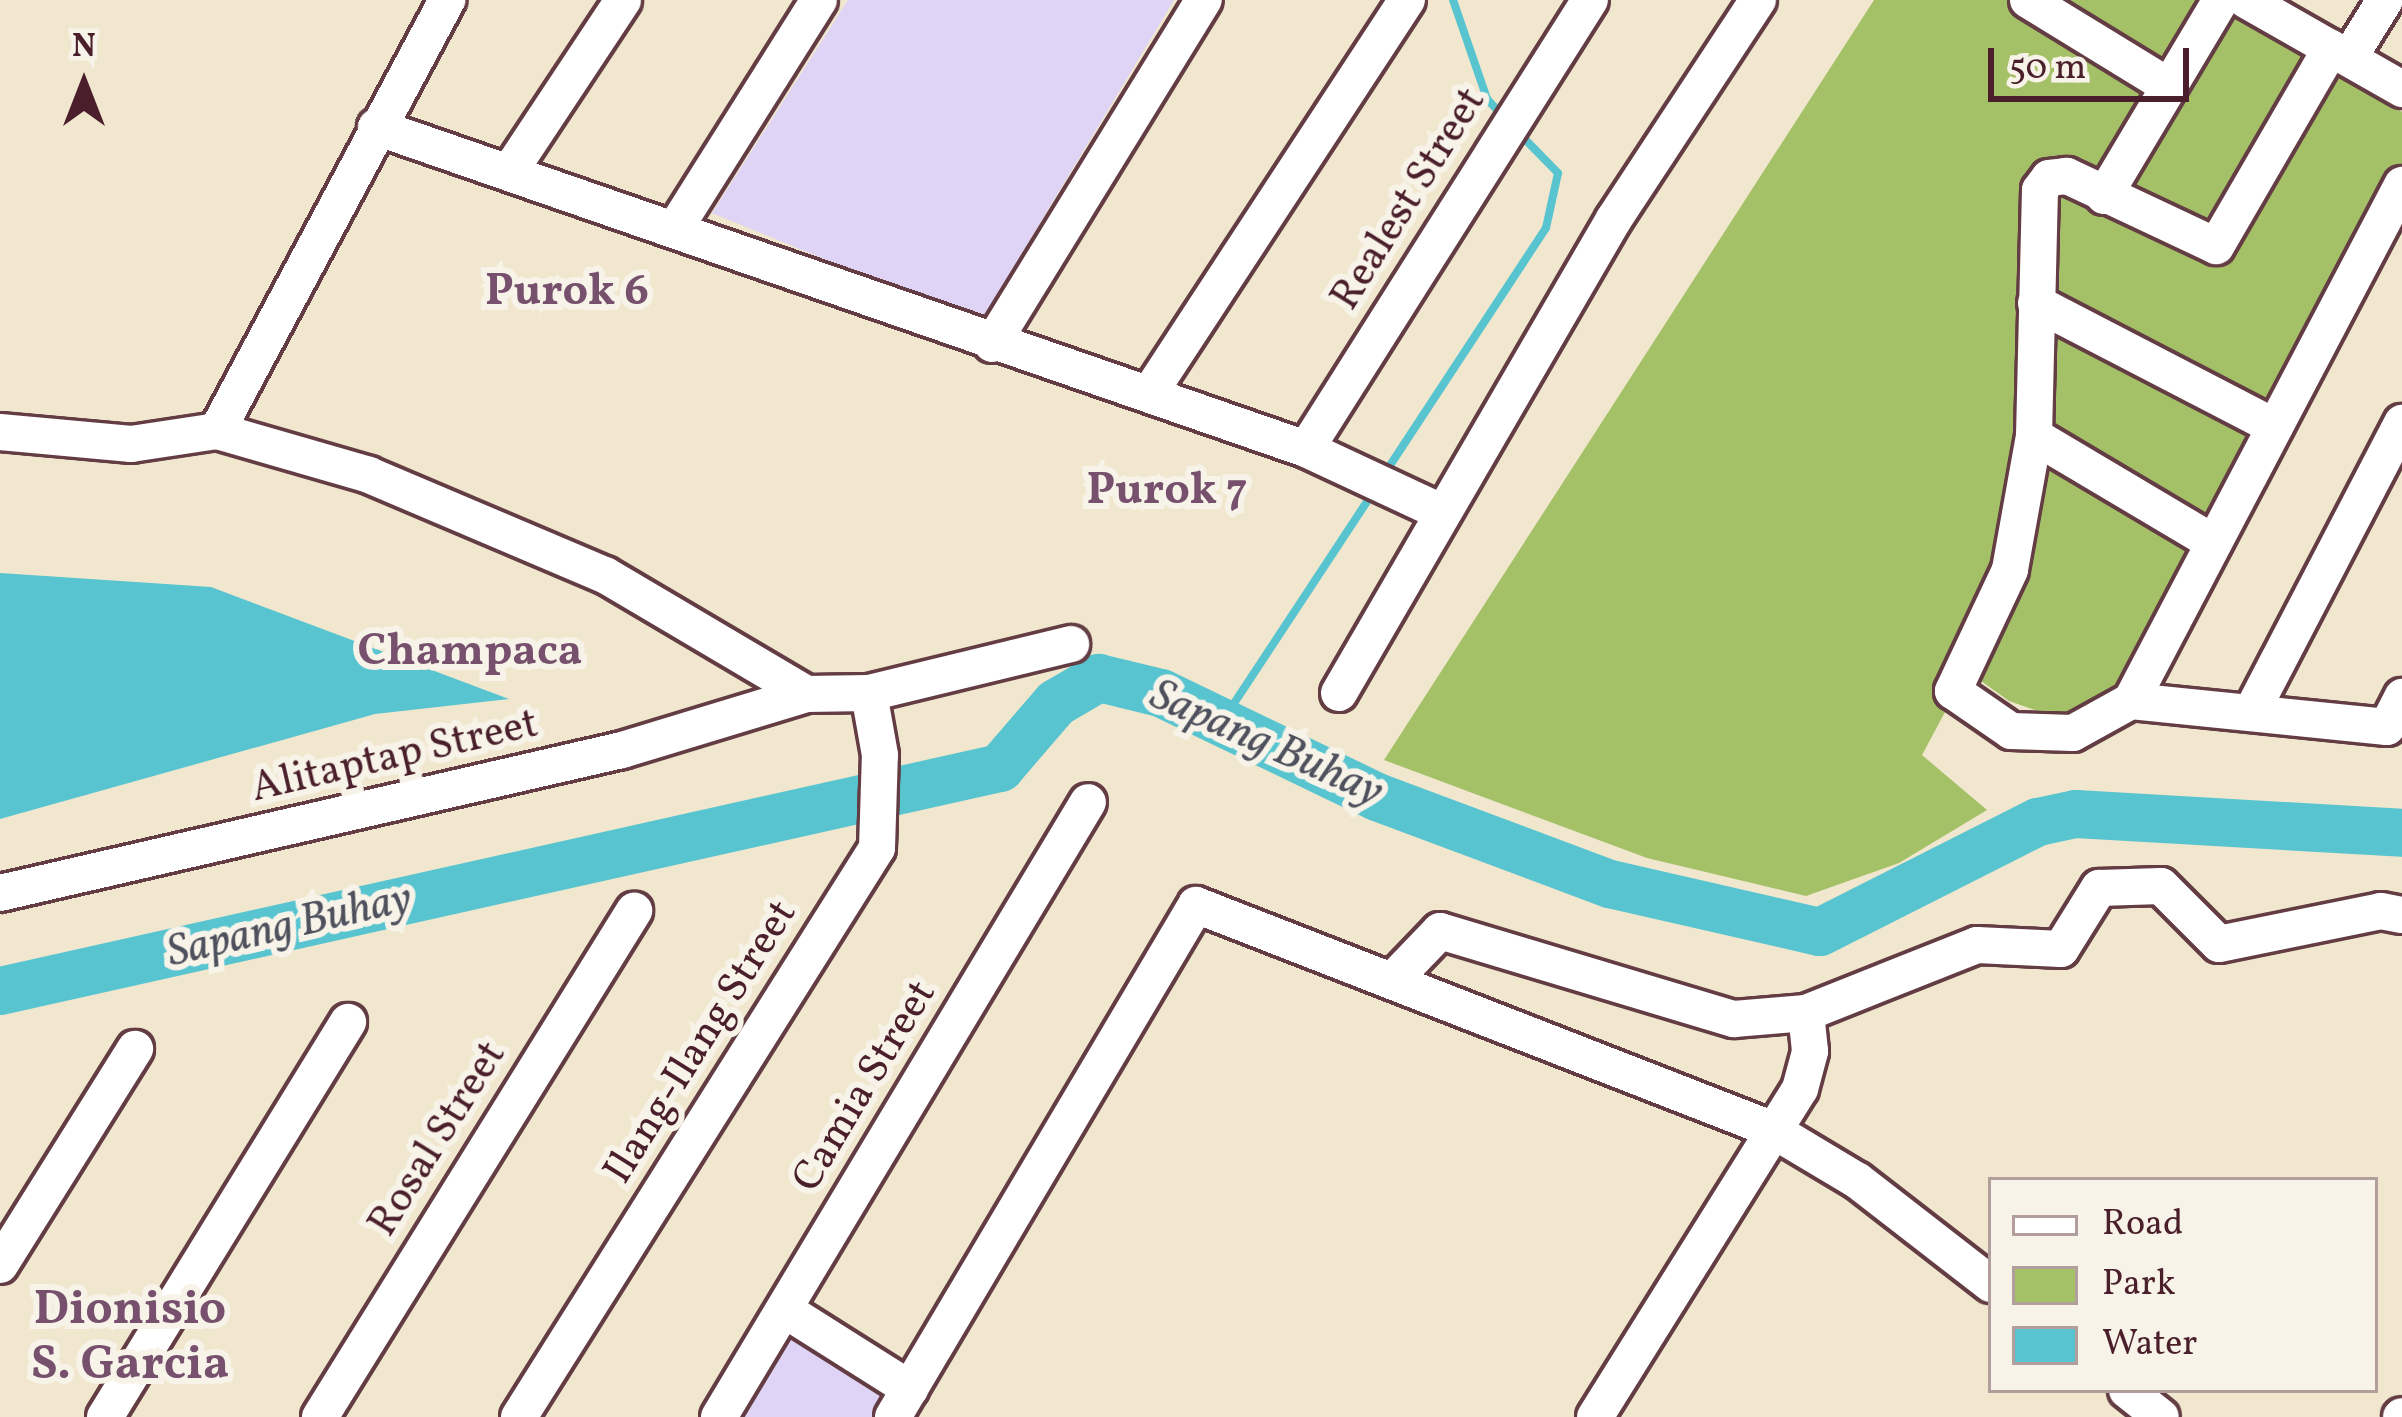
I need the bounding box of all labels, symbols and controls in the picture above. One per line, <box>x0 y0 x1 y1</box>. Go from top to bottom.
north arrow <box>24 24 144 144</box>
scale bar <box>1994 24 2195 98</box>
text: N <box>72 25 96 71</box>
text: 50 m <box>2009 44 2086 94</box>
street label: Realest Street <box>1322 80 1498 320</box>
district label: Purok 6 <box>485 266 649 320</box>
district label: Purok 7 <box>1087 465 1247 519</box>
district label: Champaca <box>358 626 582 680</box>
water label: Sapang Buhay <box>1141 670 1391 820</box>
street label: Alitaptap Street <box>247 701 543 815</box>
water label: Sapang Buhay <box>162 873 418 981</box>
street label: Ilang-Ilang Street <box>595 892 809 1194</box>
street label: Camia Street <box>783 972 949 1202</box>
street label: Rosal Street <box>359 1033 519 1247</box>
legend <box>1988 1177 2378 1393</box>
text: Road <box>2102 1200 2183 1250</box>
text: Park <box>2102 1260 2176 1310</box>
district label: Dionisio S. Garcia <box>31 1281 229 1394</box>
text: Water <box>2102 1320 2197 1370</box>

